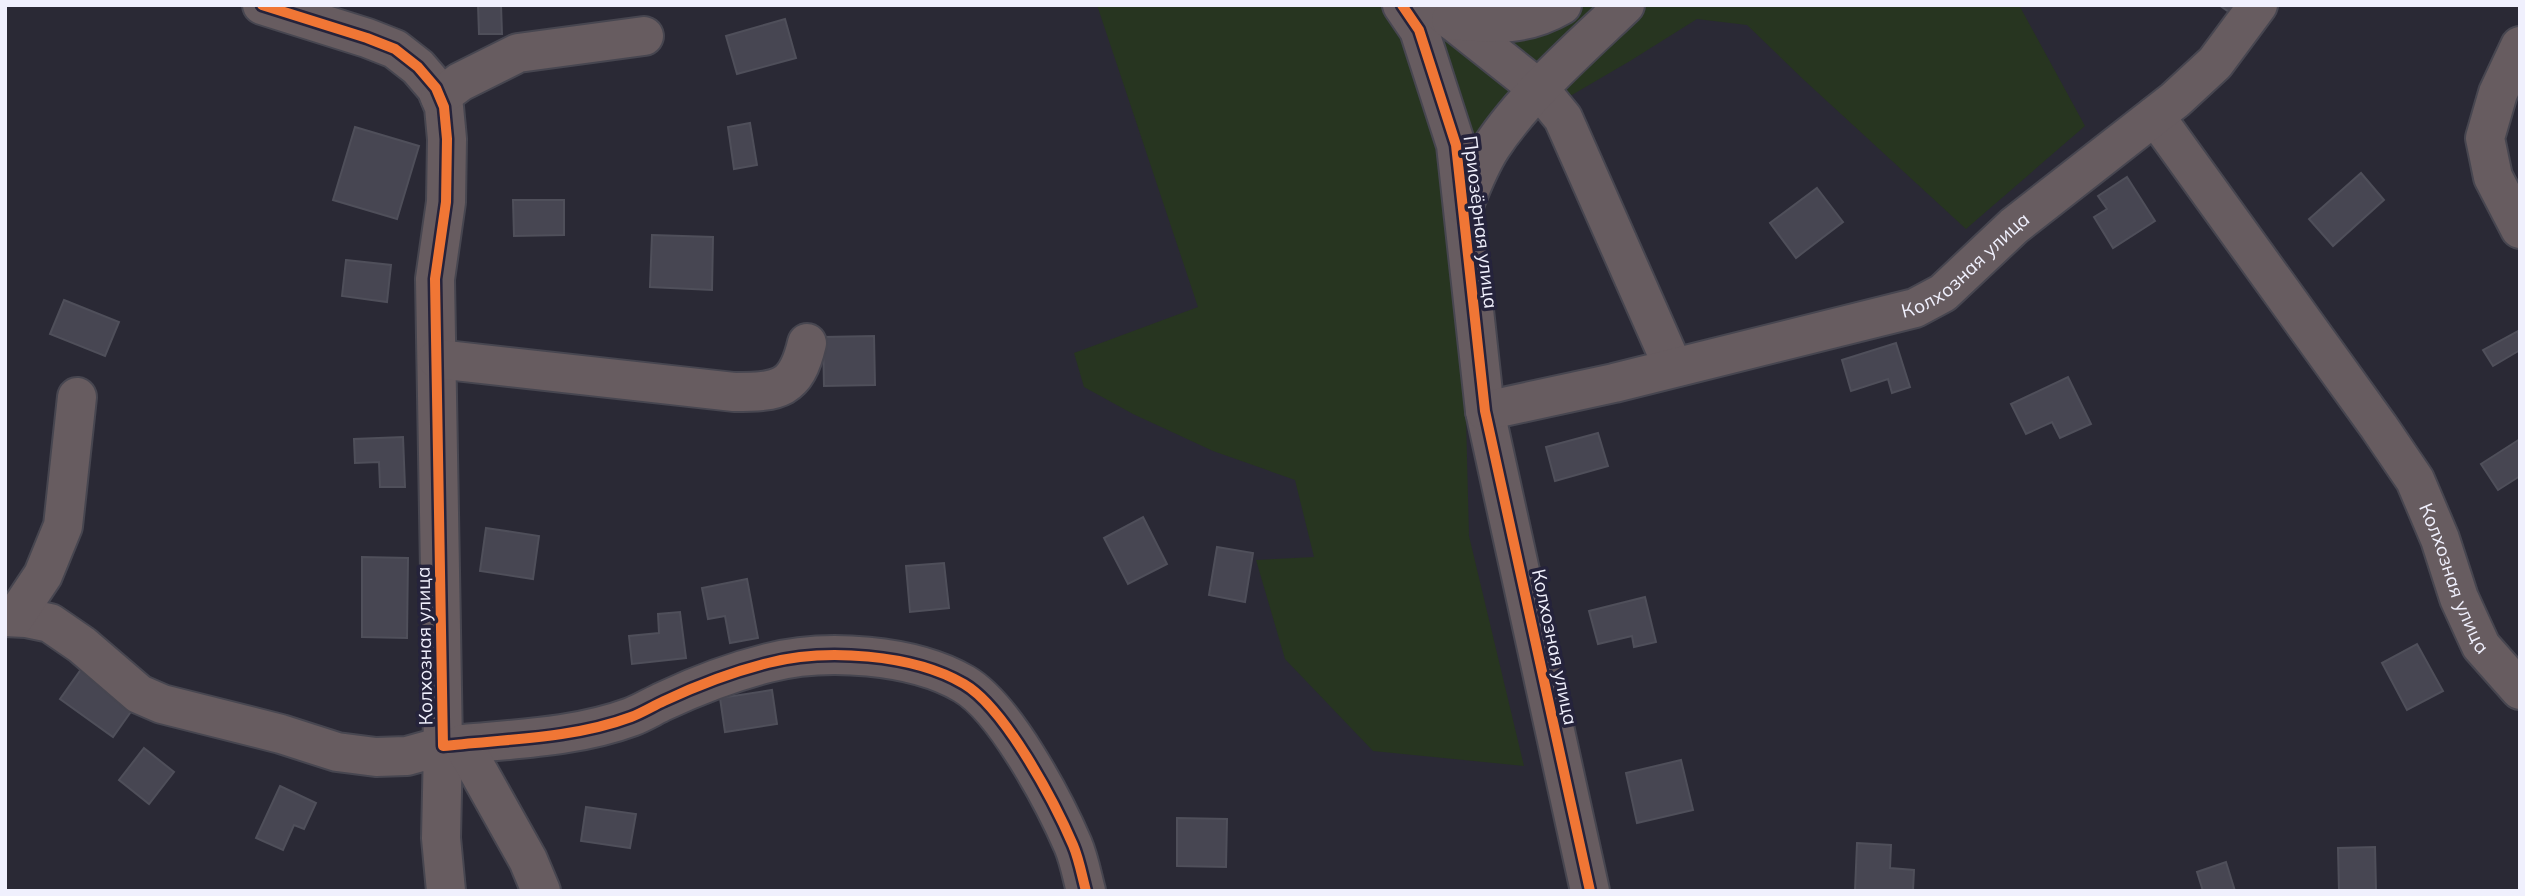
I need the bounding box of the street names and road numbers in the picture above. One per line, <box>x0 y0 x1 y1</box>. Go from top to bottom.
street label: Приозёрная улица <box>1458 134 1504 310</box>
street label: Колхозная улица <box>1899 207 2034 323</box>
street label: Колхозная улица <box>2414 499 2494 659</box>
street label: Колхозная улица <box>411 566 437 726</box>
street label: Колхозная улица <box>1527 567 1583 727</box>

